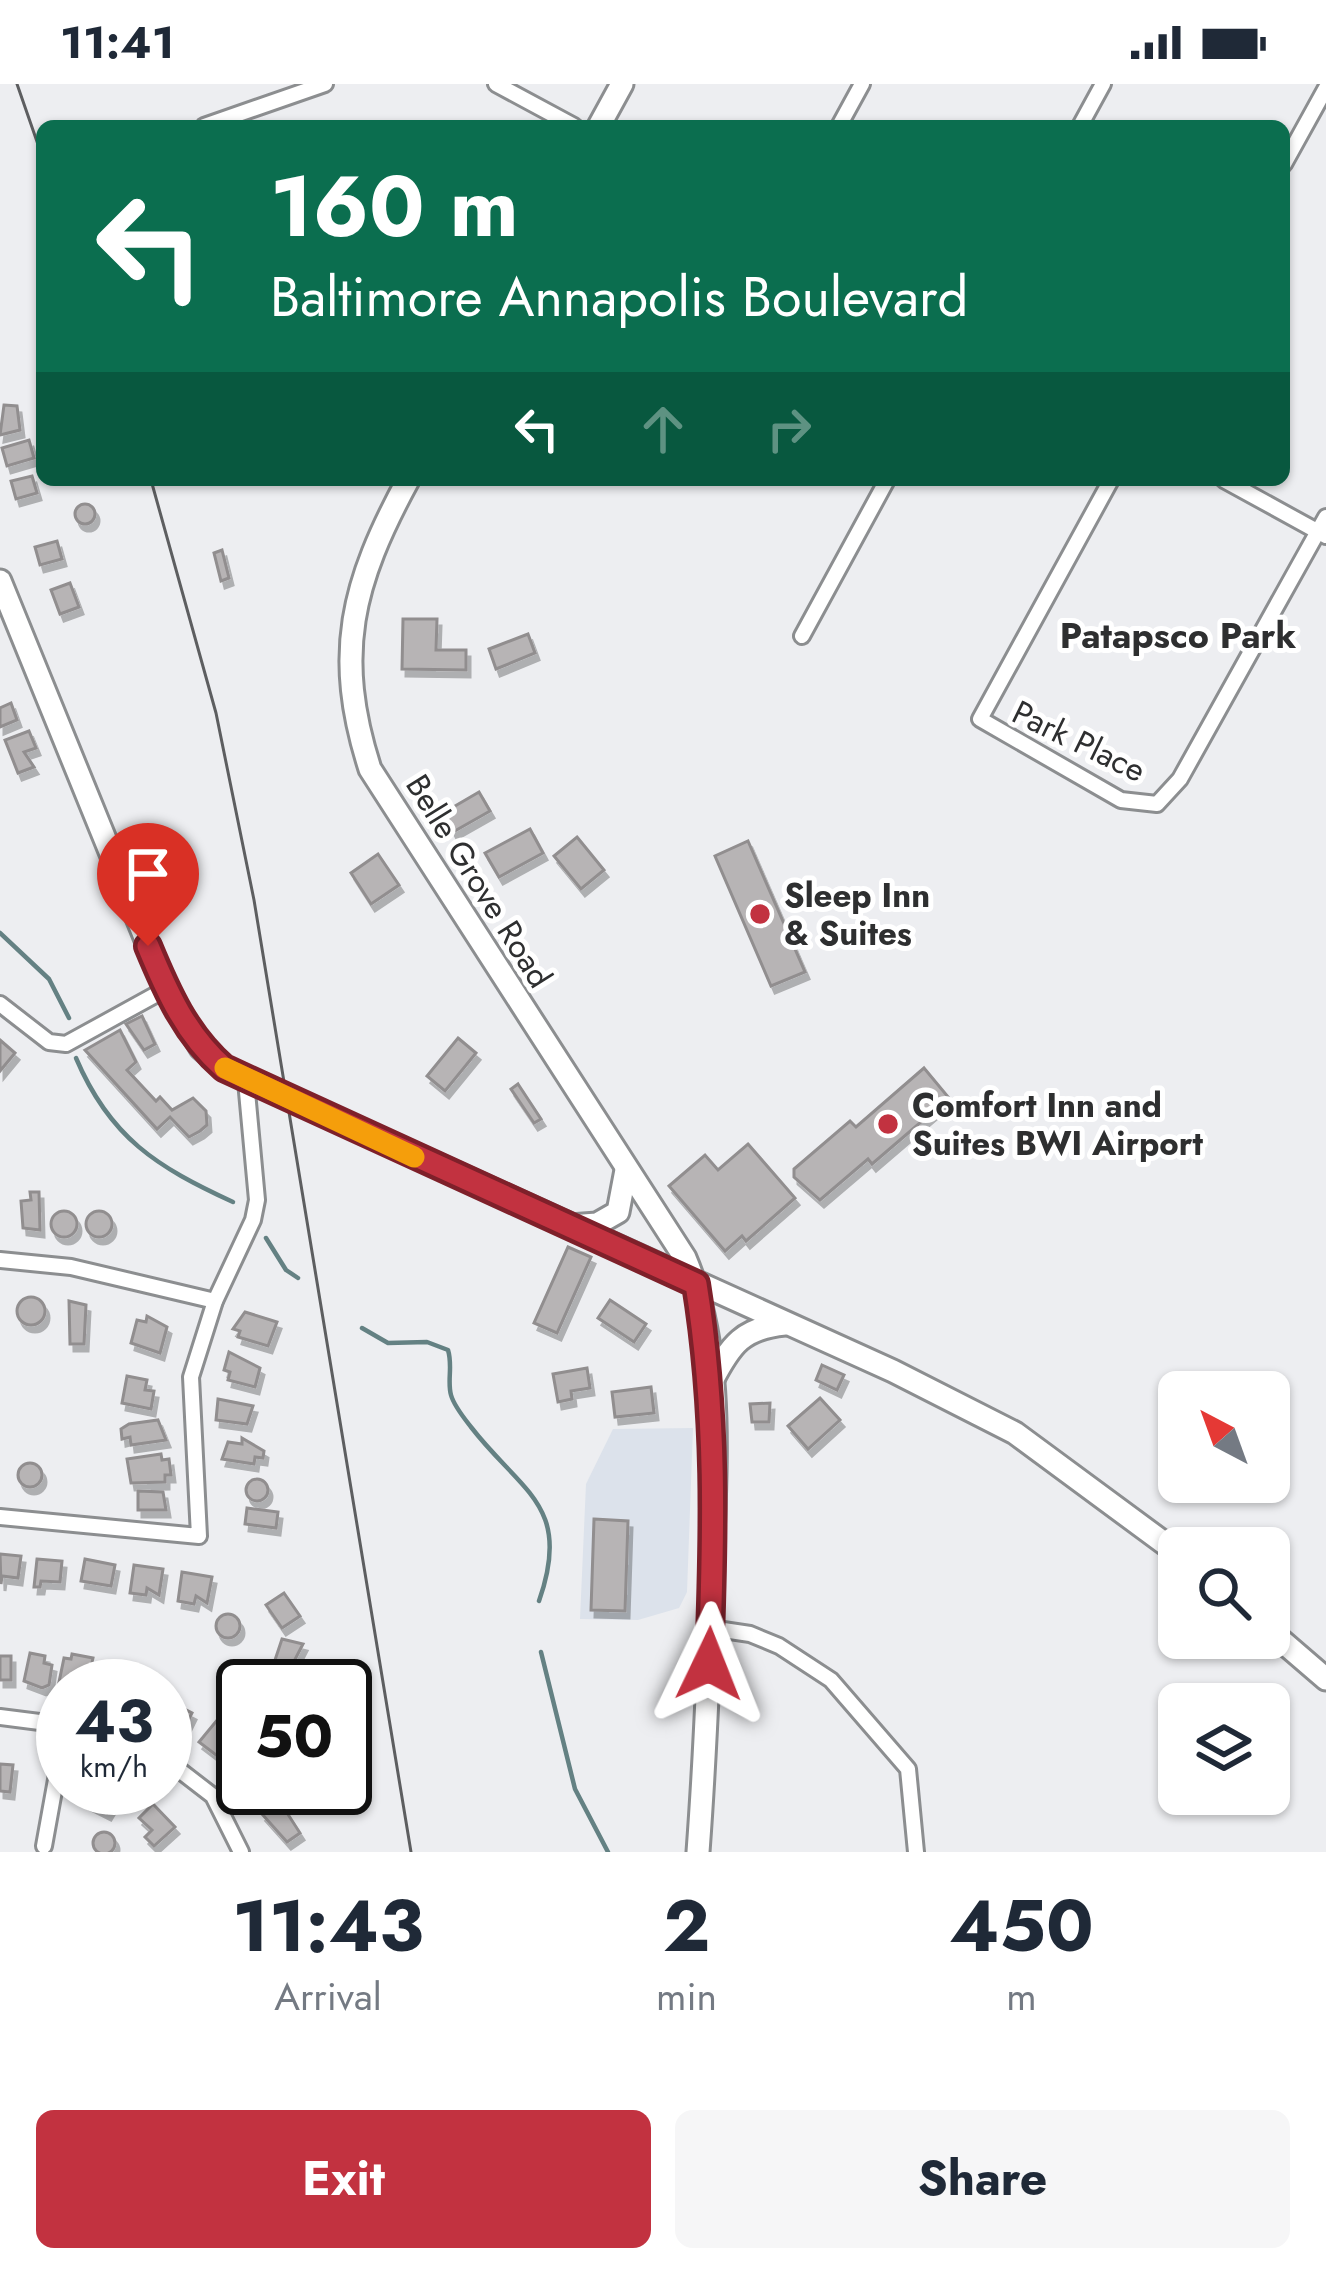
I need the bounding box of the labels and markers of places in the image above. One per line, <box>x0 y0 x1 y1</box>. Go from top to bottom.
pin <box>97 823 199 946</box>
place label: Sleep Inn & Suites <box>784 872 930 957</box>
marker: Sleep Inn & Suites <box>747 901 773 927</box>
place label: Comfort Inn and Suites BWI Airport <box>912 1082 1203 1167</box>
marker: Comfort Inn and Suites BWI Airport <box>875 1111 901 1137</box>

